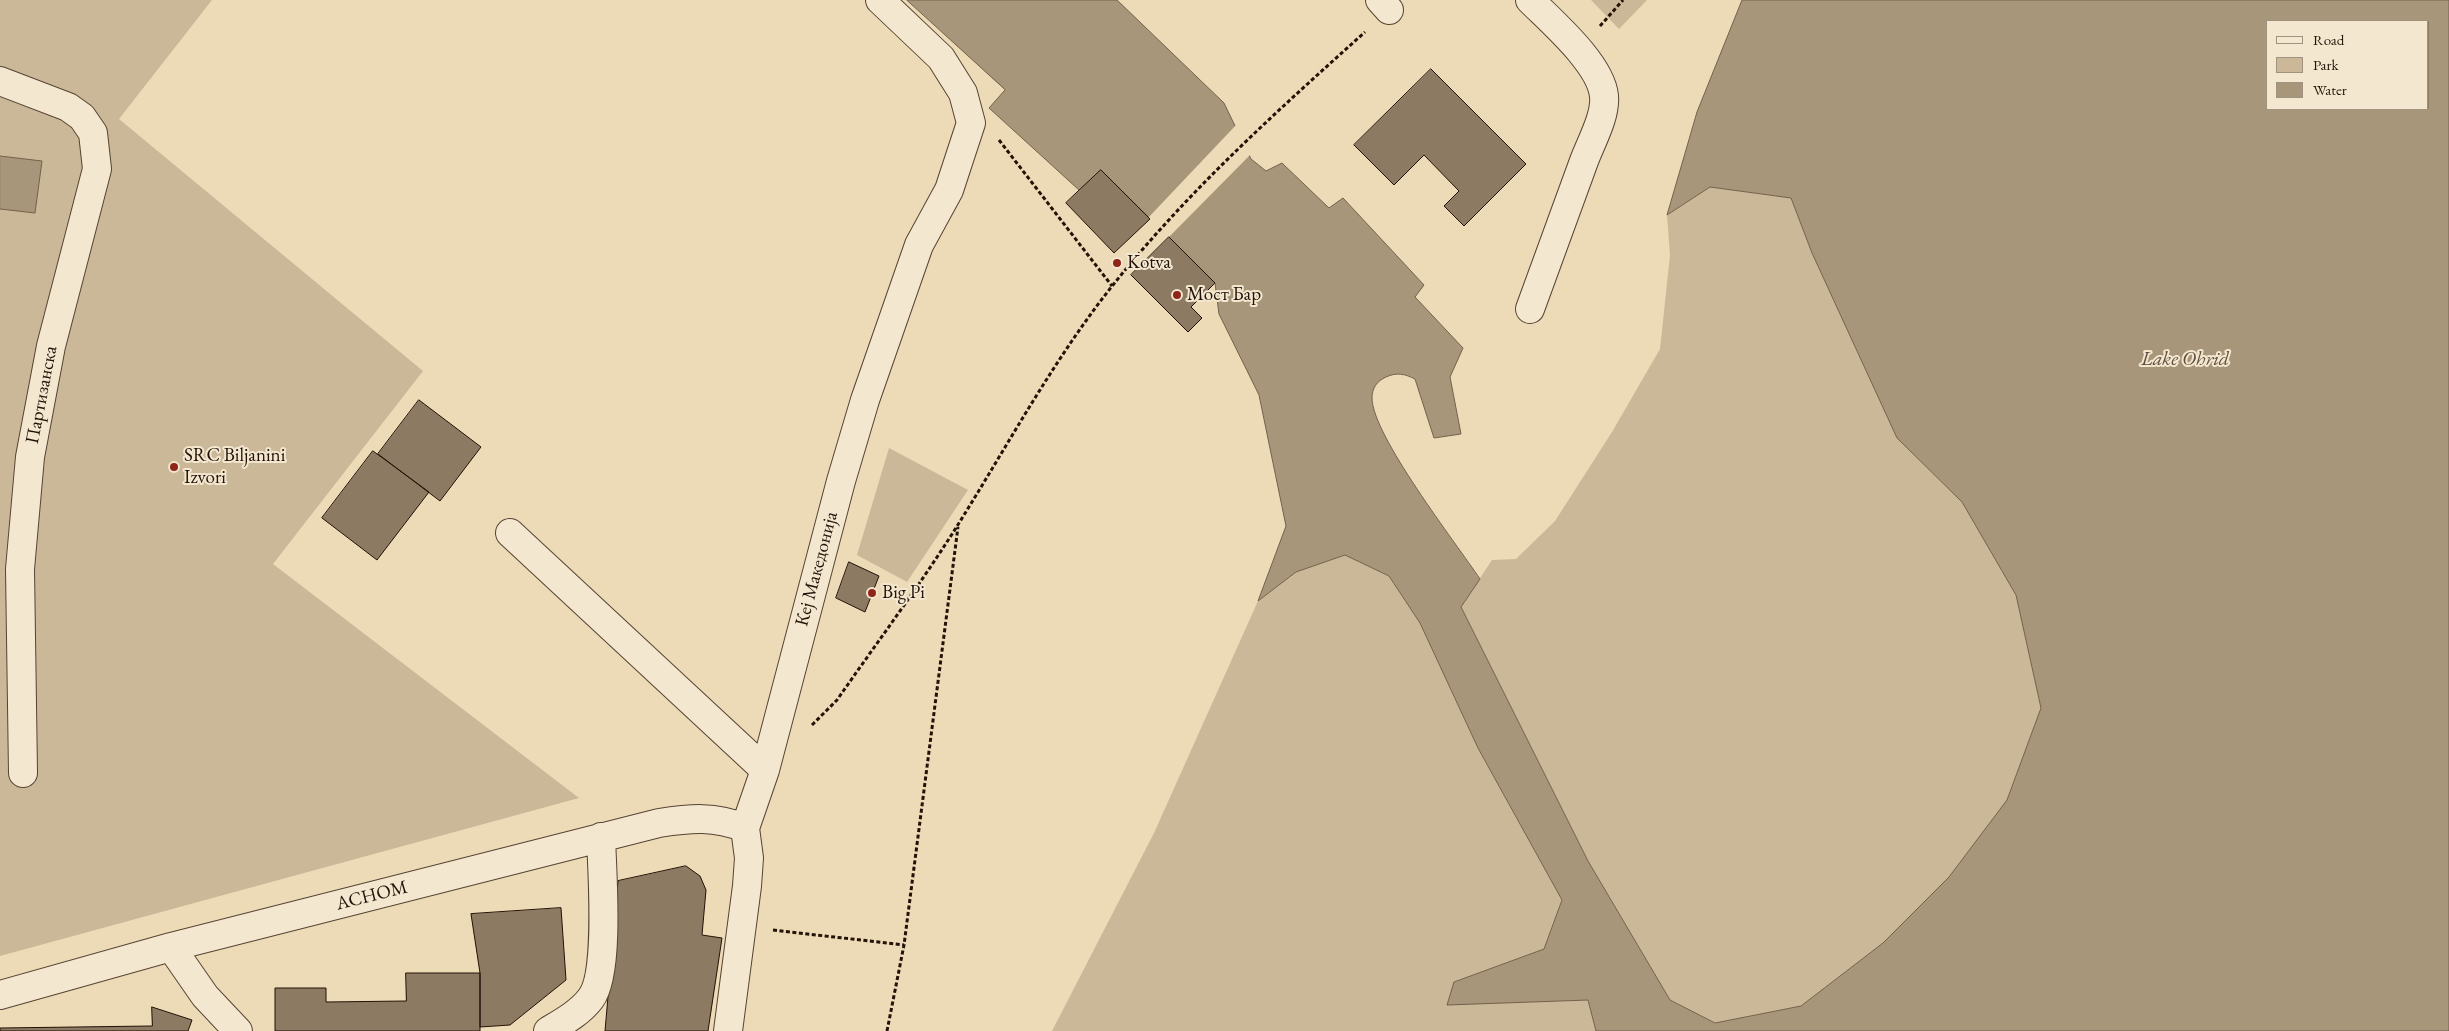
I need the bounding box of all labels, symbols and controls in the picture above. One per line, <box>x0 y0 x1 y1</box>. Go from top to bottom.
legend <box>2266 20 2429 110</box>
text: Road <box>2313 30 2344 49</box>
text: Park <box>2313 55 2339 74</box>
text: Water <box>2313 80 2347 99</box>
place label: Kotva <box>1127 252 1171 274</box>
marker: Kotva <box>1111 257 1123 269</box>
place label: Мост Бар <box>1187 284 1261 306</box>
marker: Мост Бар <box>1171 289 1183 301</box>
street label: Партизанска <box>21 344 63 446</box>
water label: Lake Ohrid <box>2141 348 2229 372</box>
place label: SRC Biljanini Izvori <box>184 445 285 489</box>
marker: SRC Biljanini Izvori <box>168 461 180 473</box>
street label: Кеј Македонија <box>791 509 843 629</box>
place label: Big Pi <box>882 582 925 604</box>
marker: Big Pi <box>866 587 878 599</box>
street label: АСНОМ <box>334 876 410 916</box>

